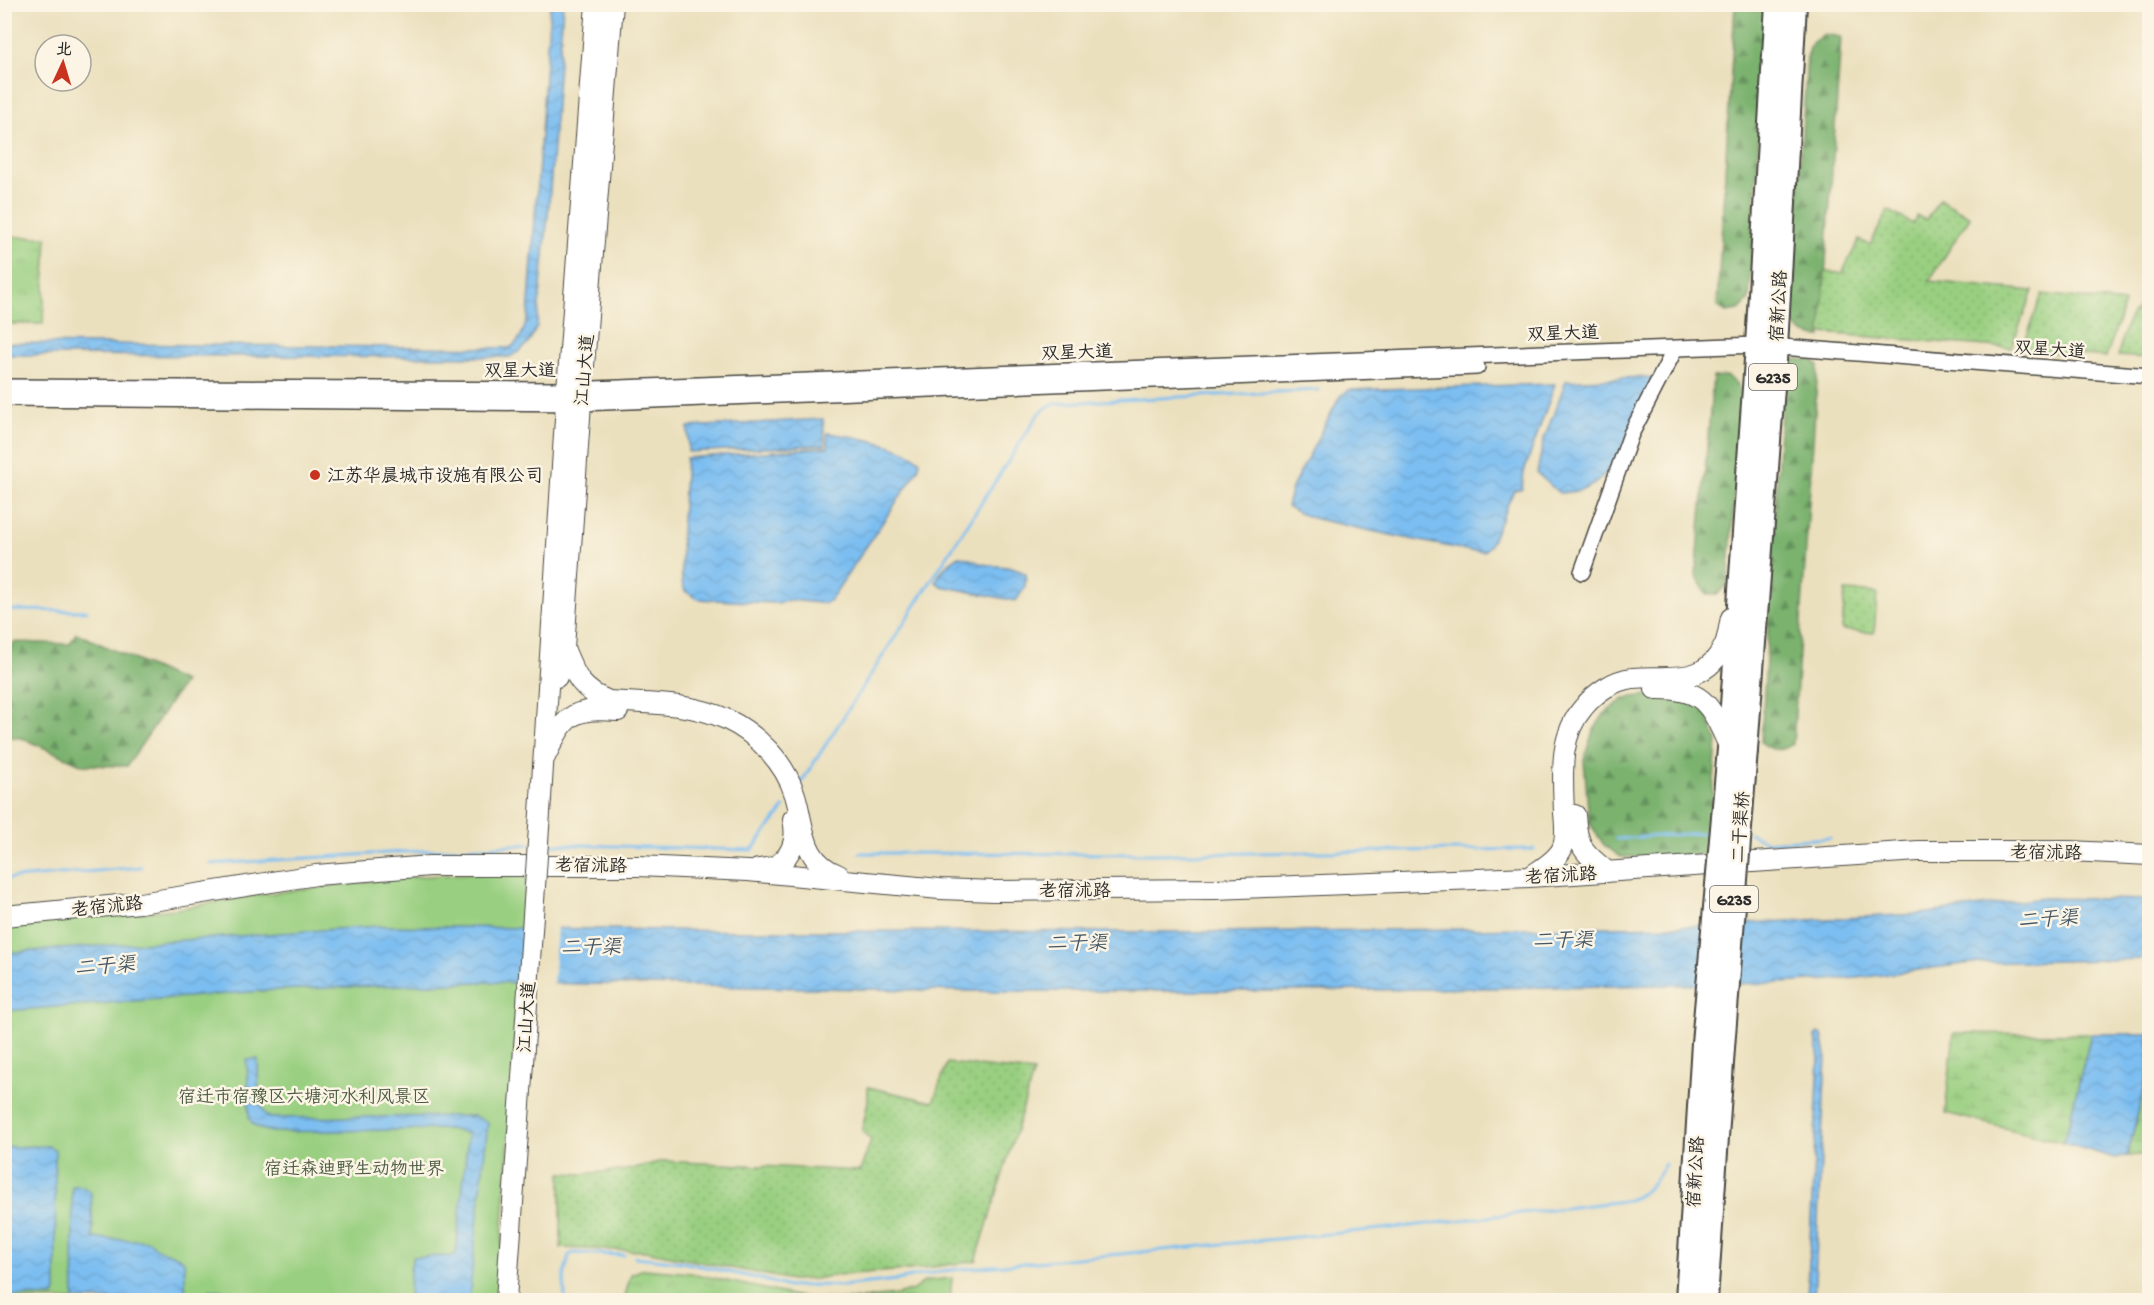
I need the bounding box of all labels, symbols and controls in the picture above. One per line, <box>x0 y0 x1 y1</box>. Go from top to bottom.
north arrow <box>33 33 93 93</box>
text: 北 <box>55 40 73 62</box>
street label: 宿新公路 <box>1767 270 1793 343</box>
street label: 双星大道 <box>1527 323 1599 347</box>
street label: 江山大道 <box>572 333 600 407</box>
street label: 双星大道 <box>2013 338 2087 364</box>
street label: 双星大道 <box>1041 342 1113 366</box>
street label: 双星大道 <box>484 361 556 383</box>
road number: G235 <box>1749 364 1797 390</box>
place label: 江苏华晨城市设施有限公司 <box>327 466 543 488</box>
marker: 江苏华晨城市设施有限公司 <box>308 468 322 482</box>
street label: 二干渠桥 <box>1729 790 1755 864</box>
street label: 老宿沭路 <box>2010 841 2082 866</box>
street label: 老宿沭路 <box>555 854 627 879</box>
street label: 老宿沭路 <box>1525 863 1598 890</box>
street label: 老宿沭路 <box>1039 880 1111 903</box>
road number: G235 <box>1710 886 1758 912</box>
street label: 老宿沭路 <box>70 892 144 923</box>
water label: 二干渠 <box>2018 907 2081 935</box>
water label: 二干渠 <box>1533 930 1595 954</box>
water label: 二干渠 <box>1047 933 1109 957</box>
water label: 二干渠 <box>561 937 623 961</box>
water label: 二干渠 <box>74 954 138 982</box>
street label: 江山大道 <box>515 980 541 1054</box>
park label: 宿迁市宿豫区六塘河水利风景区 <box>178 1087 430 1109</box>
street label: 宿新公路 <box>1684 1136 1710 1209</box>
park label: 宿迁森迪野生动物世界 <box>264 1159 444 1181</box>

